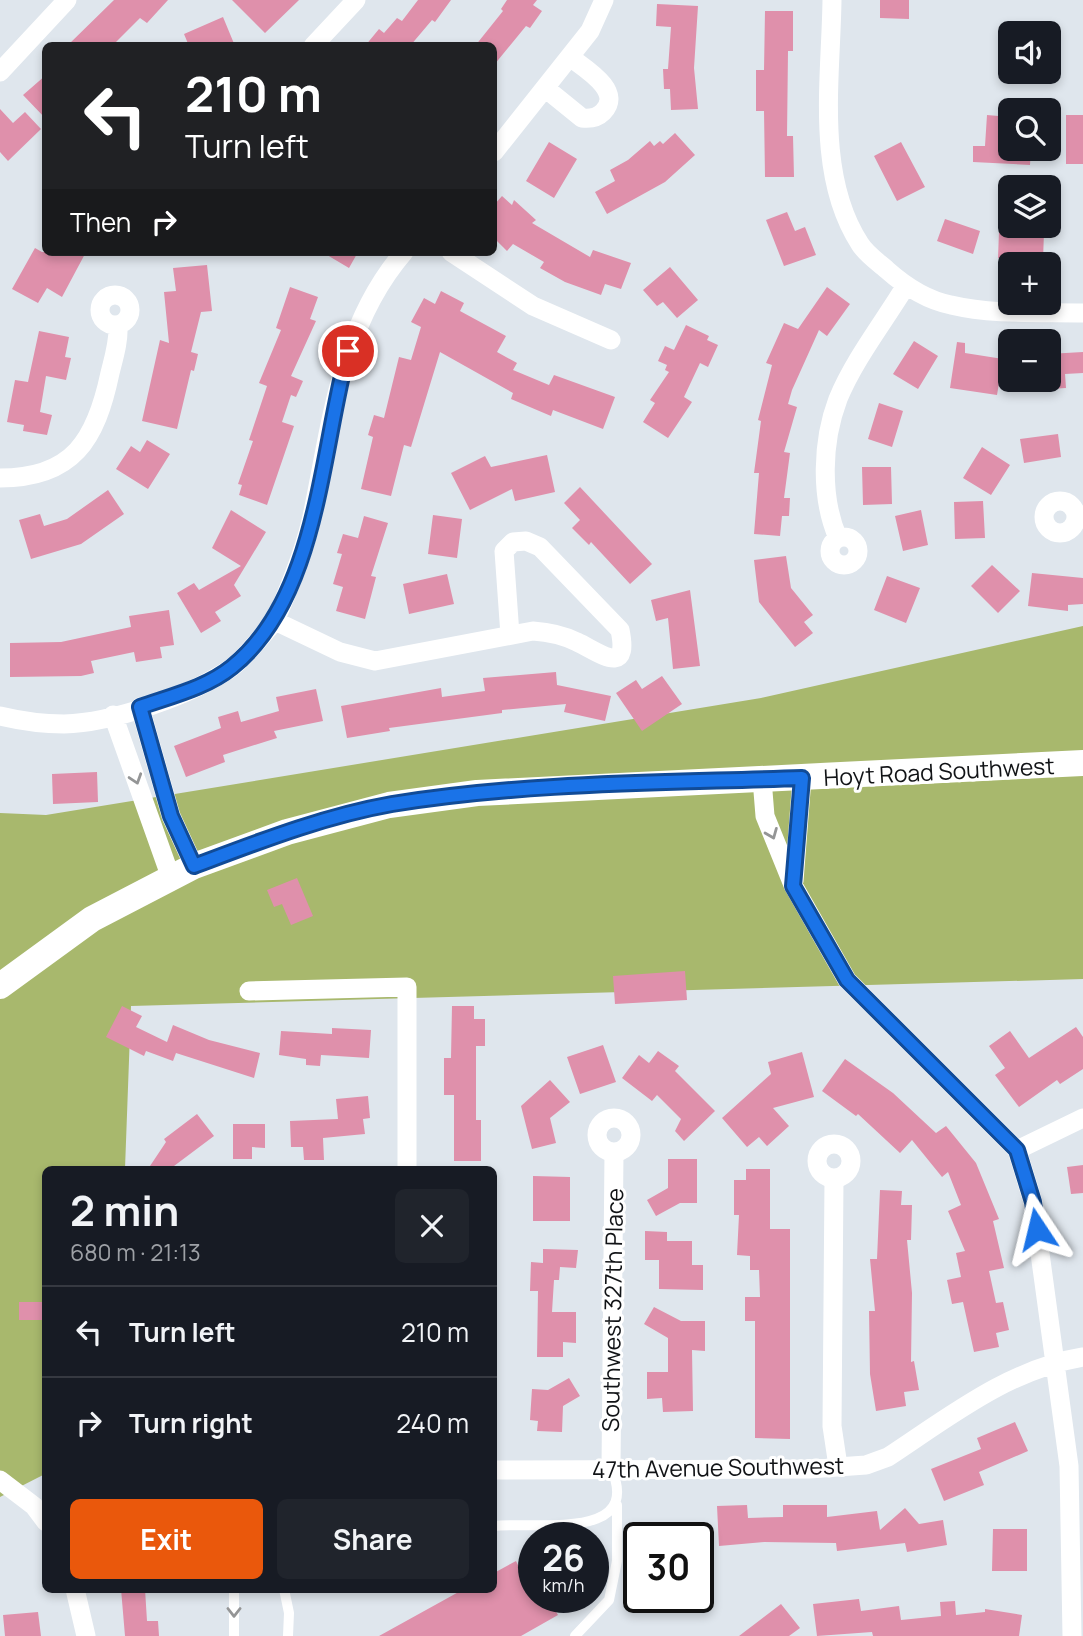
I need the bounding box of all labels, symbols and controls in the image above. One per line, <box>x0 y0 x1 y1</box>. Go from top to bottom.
map controls <box>998 21 1061 392</box>
button: sound <box>998 21 1061 84</box>
text: 210 m <box>185 60 322 127</box>
icon: left <box>70 70 161 161</box>
button: search <box>998 98 1061 161</box>
text: Turn left <box>185 124 309 168</box>
button: layers <box>998 175 1061 238</box>
icon: right <box>145 203 183 241</box>
text: Then <box>70 204 131 240</box>
button: + <box>998 252 1061 315</box>
pin <box>318 321 378 381</box>
button: − <box>998 329 1061 392</box>
icon: arrive <box>329 332 367 370</box>
street label: Hoyt Road Southwest <box>823 749 1055 793</box>
one-way arrow <box>128 773 142 785</box>
one-way arrow <box>764 827 778 839</box>
text: 2 min <box>70 1181 179 1239</box>
street label: Southwest 327th Place <box>594 1188 630 1432</box>
button: close <box>395 1189 469 1263</box>
position arrow <box>1000 1192 1074 1266</box>
text: 680 m · 21:13 <box>70 1236 201 1268</box>
icon: left <box>70 1313 108 1351</box>
text: Turn left <box>129 1314 236 1350</box>
text: 210 m <box>401 1314 469 1350</box>
icon: right <box>70 1404 108 1442</box>
text: Turn right <box>129 1405 253 1441</box>
text: 240 m <box>396 1405 469 1441</box>
street label: 47th Avenue Southwest <box>592 1449 844 1485</box>
button: Exit <box>70 1499 263 1579</box>
button: Share <box>277 1499 469 1579</box>
speed limit sign: 30 <box>623 1522 714 1613</box>
text: 26 <box>542 1534 585 1582</box>
text: km/h <box>543 1573 584 1597</box>
one-way arrow <box>226 1608 242 1618</box>

